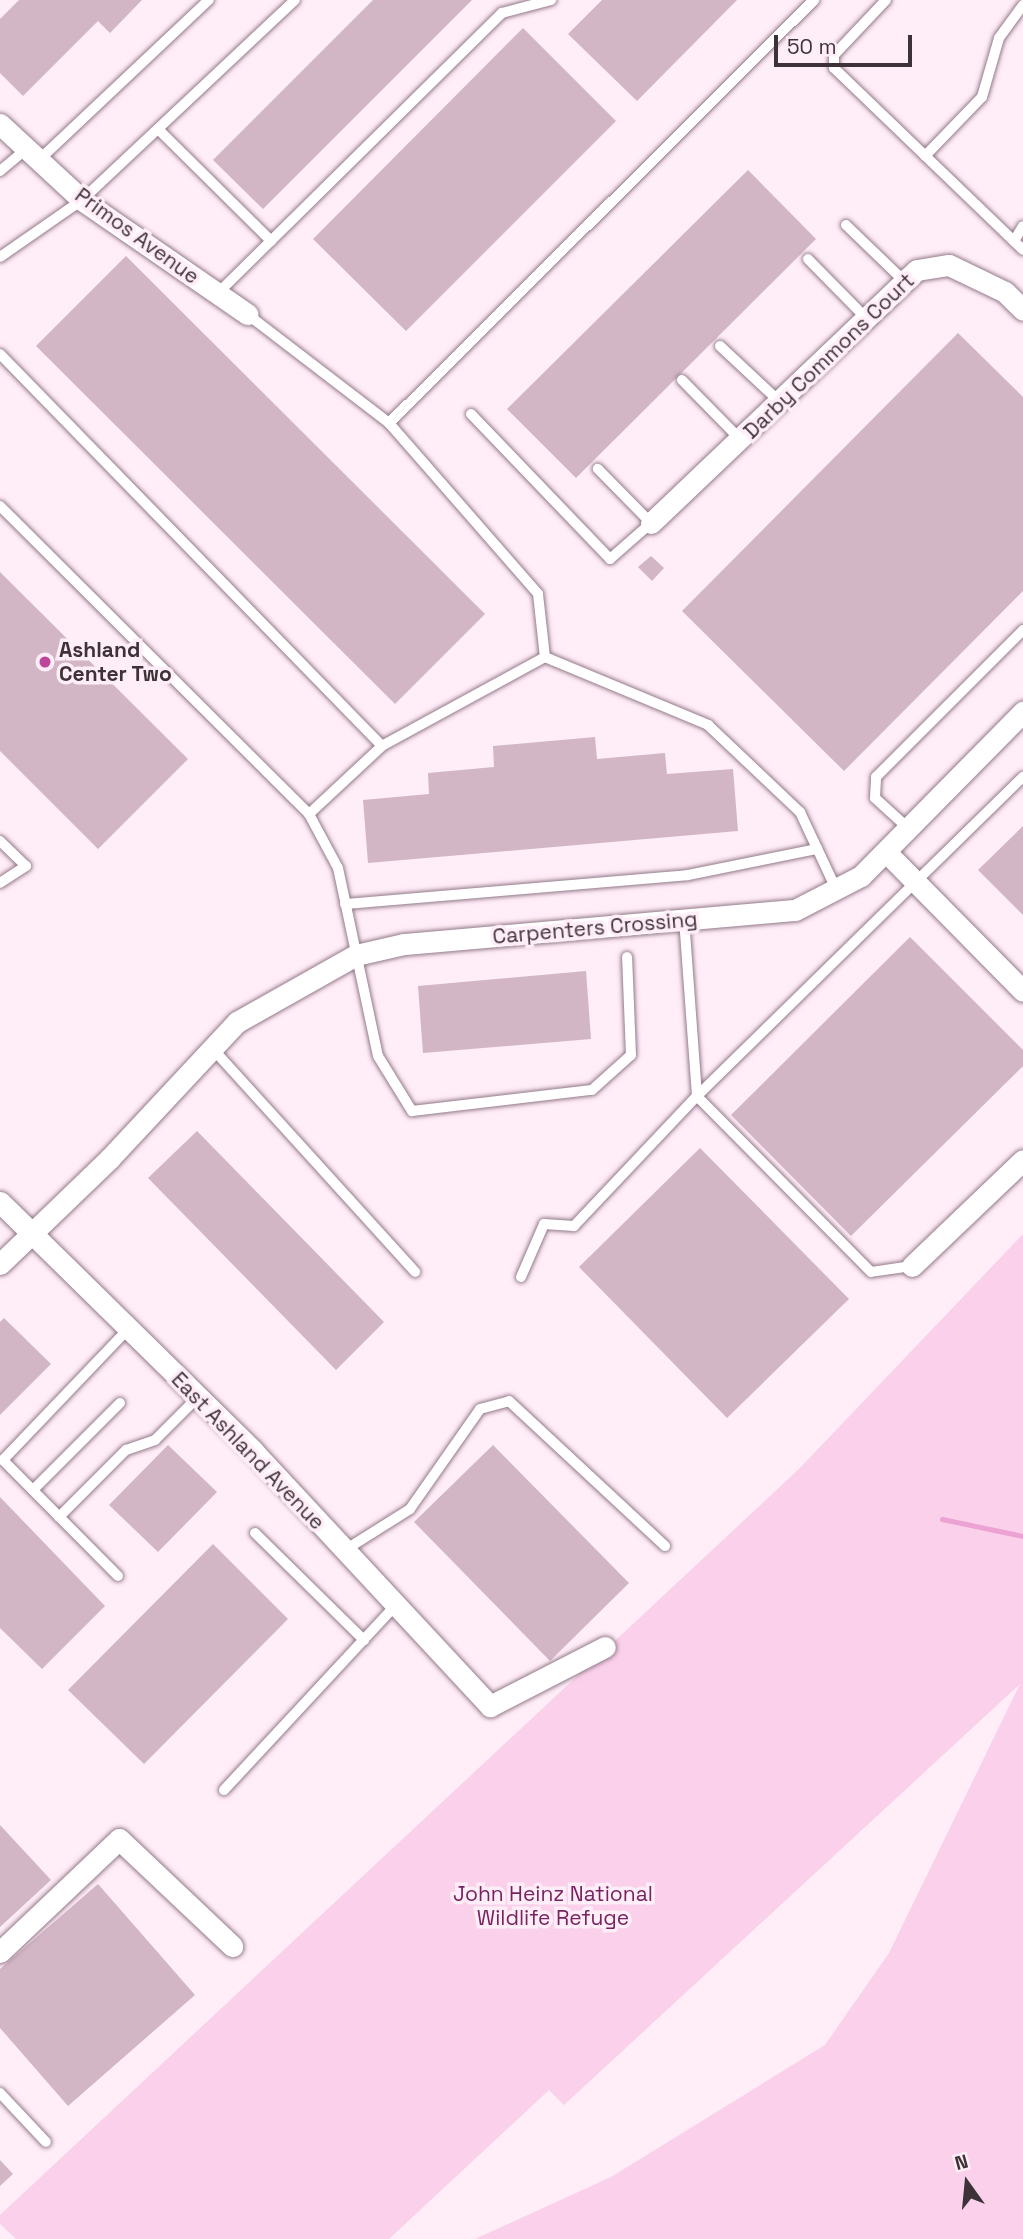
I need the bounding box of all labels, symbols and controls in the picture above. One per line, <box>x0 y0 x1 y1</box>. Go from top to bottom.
scale bar <box>778 21 916 65</box>
text: 50 m <box>787 33 837 60</box>
street label: Primos Avenue <box>70 183 204 289</box>
street label: Darby Commons Court <box>738 268 920 444</box>
place label: Ashland Center Two <box>59 637 172 687</box>
marker: Ashland Center Two <box>37 654 53 670</box>
street label: Carpenters Crossing <box>492 906 698 950</box>
street label: East Ashland Avenue <box>166 1367 330 1535</box>
park label: John Heinz National Wildlife Refuge <box>453 1881 653 1931</box>
north arrow <box>932 2148 1002 2218</box>
text: N <box>952 2149 971 2176</box>

